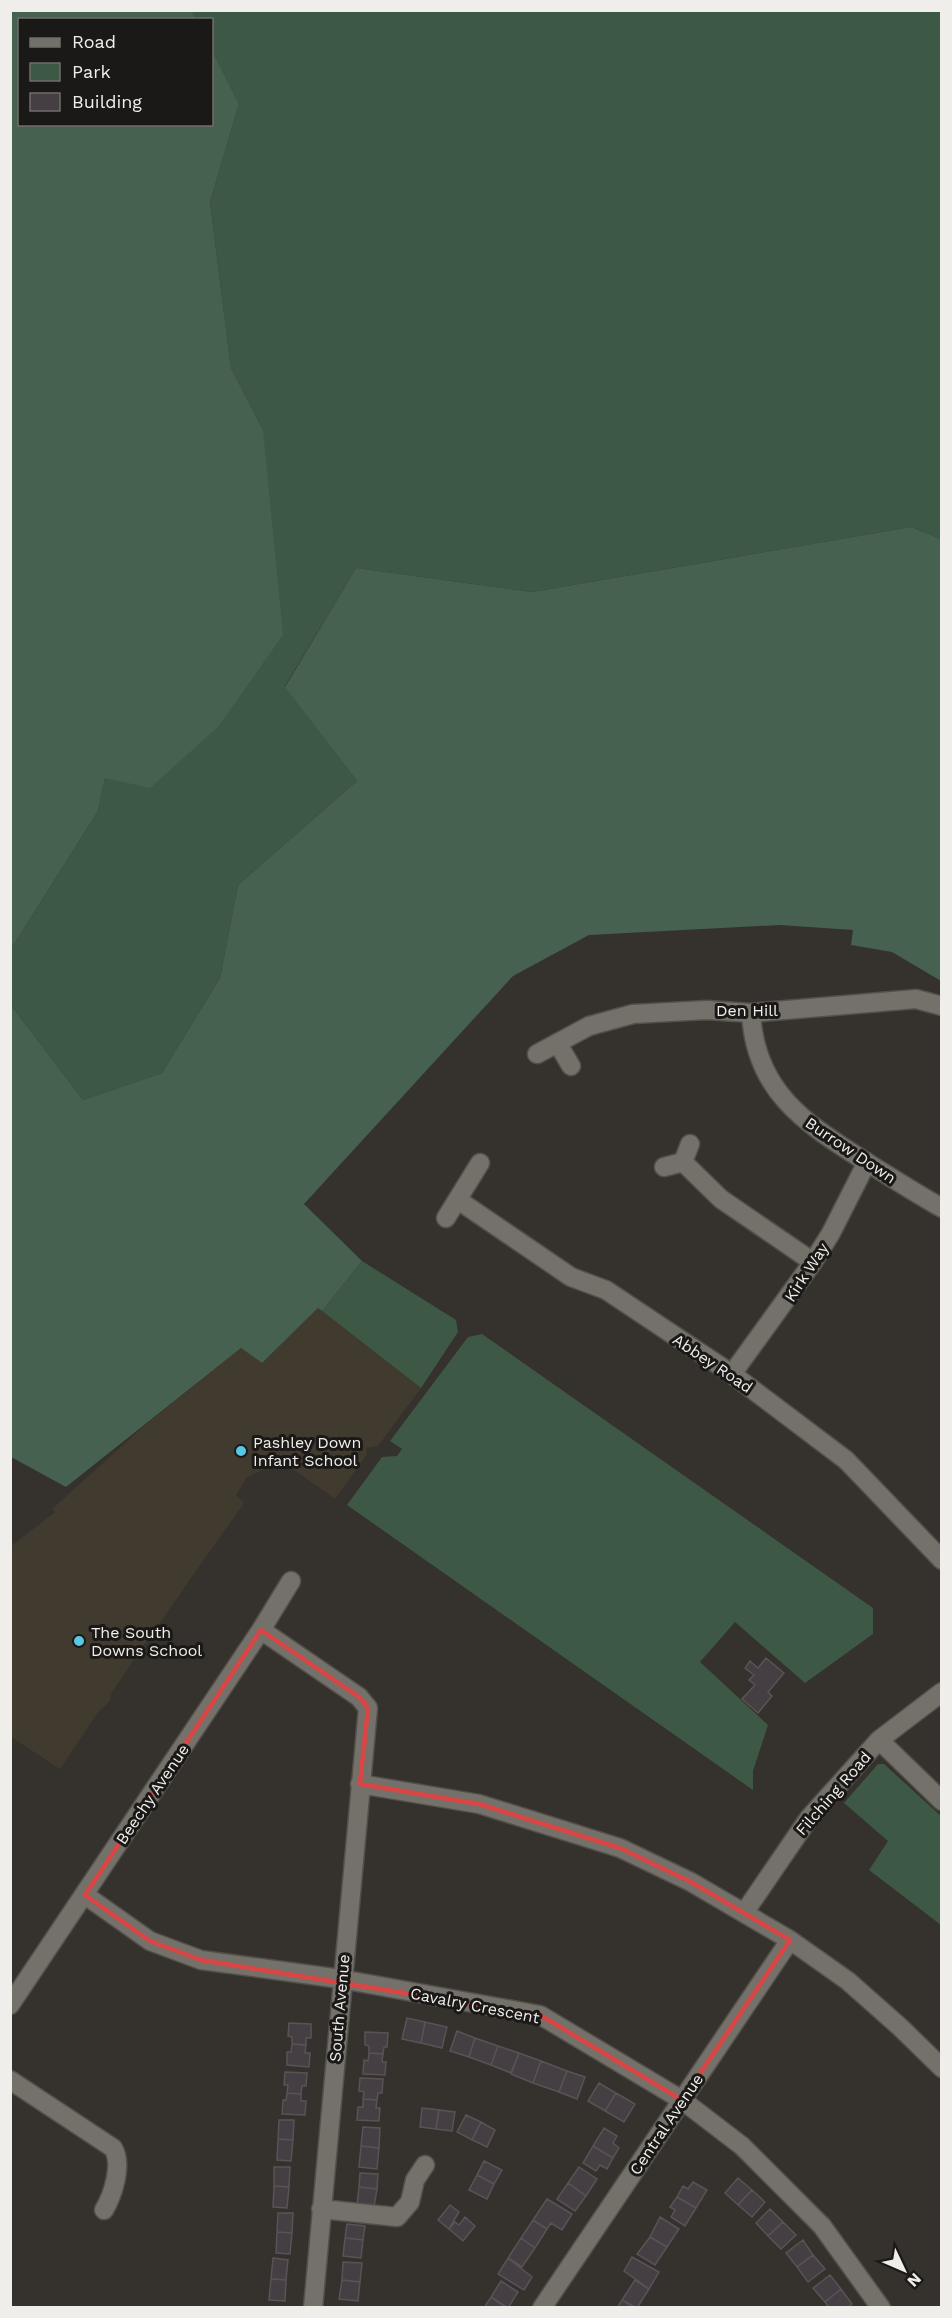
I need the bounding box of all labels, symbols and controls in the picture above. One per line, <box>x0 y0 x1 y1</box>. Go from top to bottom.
legend <box>18 18 213 126</box>
text: Road <box>72 31 116 52</box>
text: Park <box>72 61 111 82</box>
text: Building <box>72 91 142 112</box>
street label: Den Hill <box>716 1001 778 1020</box>
street label: Burrow Down <box>802 1113 900 1188</box>
street label: Kirk Way <box>780 1239 833 1305</box>
street label: Abbey Road <box>669 1330 756 1397</box>
place label: Pashley Down Infant School <box>253 1433 361 1470</box>
marker: Pashley Down Infant School <box>234 1444 248 1458</box>
place label: The South Downs School <box>91 1623 202 1660</box>
marker: The South Downs School <box>72 1634 86 1648</box>
street label: Beechy Avenue <box>112 1741 193 1848</box>
street label: Filching Road <box>792 1747 875 1839</box>
street label: South Avenue <box>325 1954 354 2063</box>
street label: Cavalry Crescent <box>409 1984 541 2027</box>
street label: Central Avenue <box>626 2070 707 2178</box>
north arrow <box>874 2240 934 2300</box>
text: N <box>903 2269 925 2291</box>

